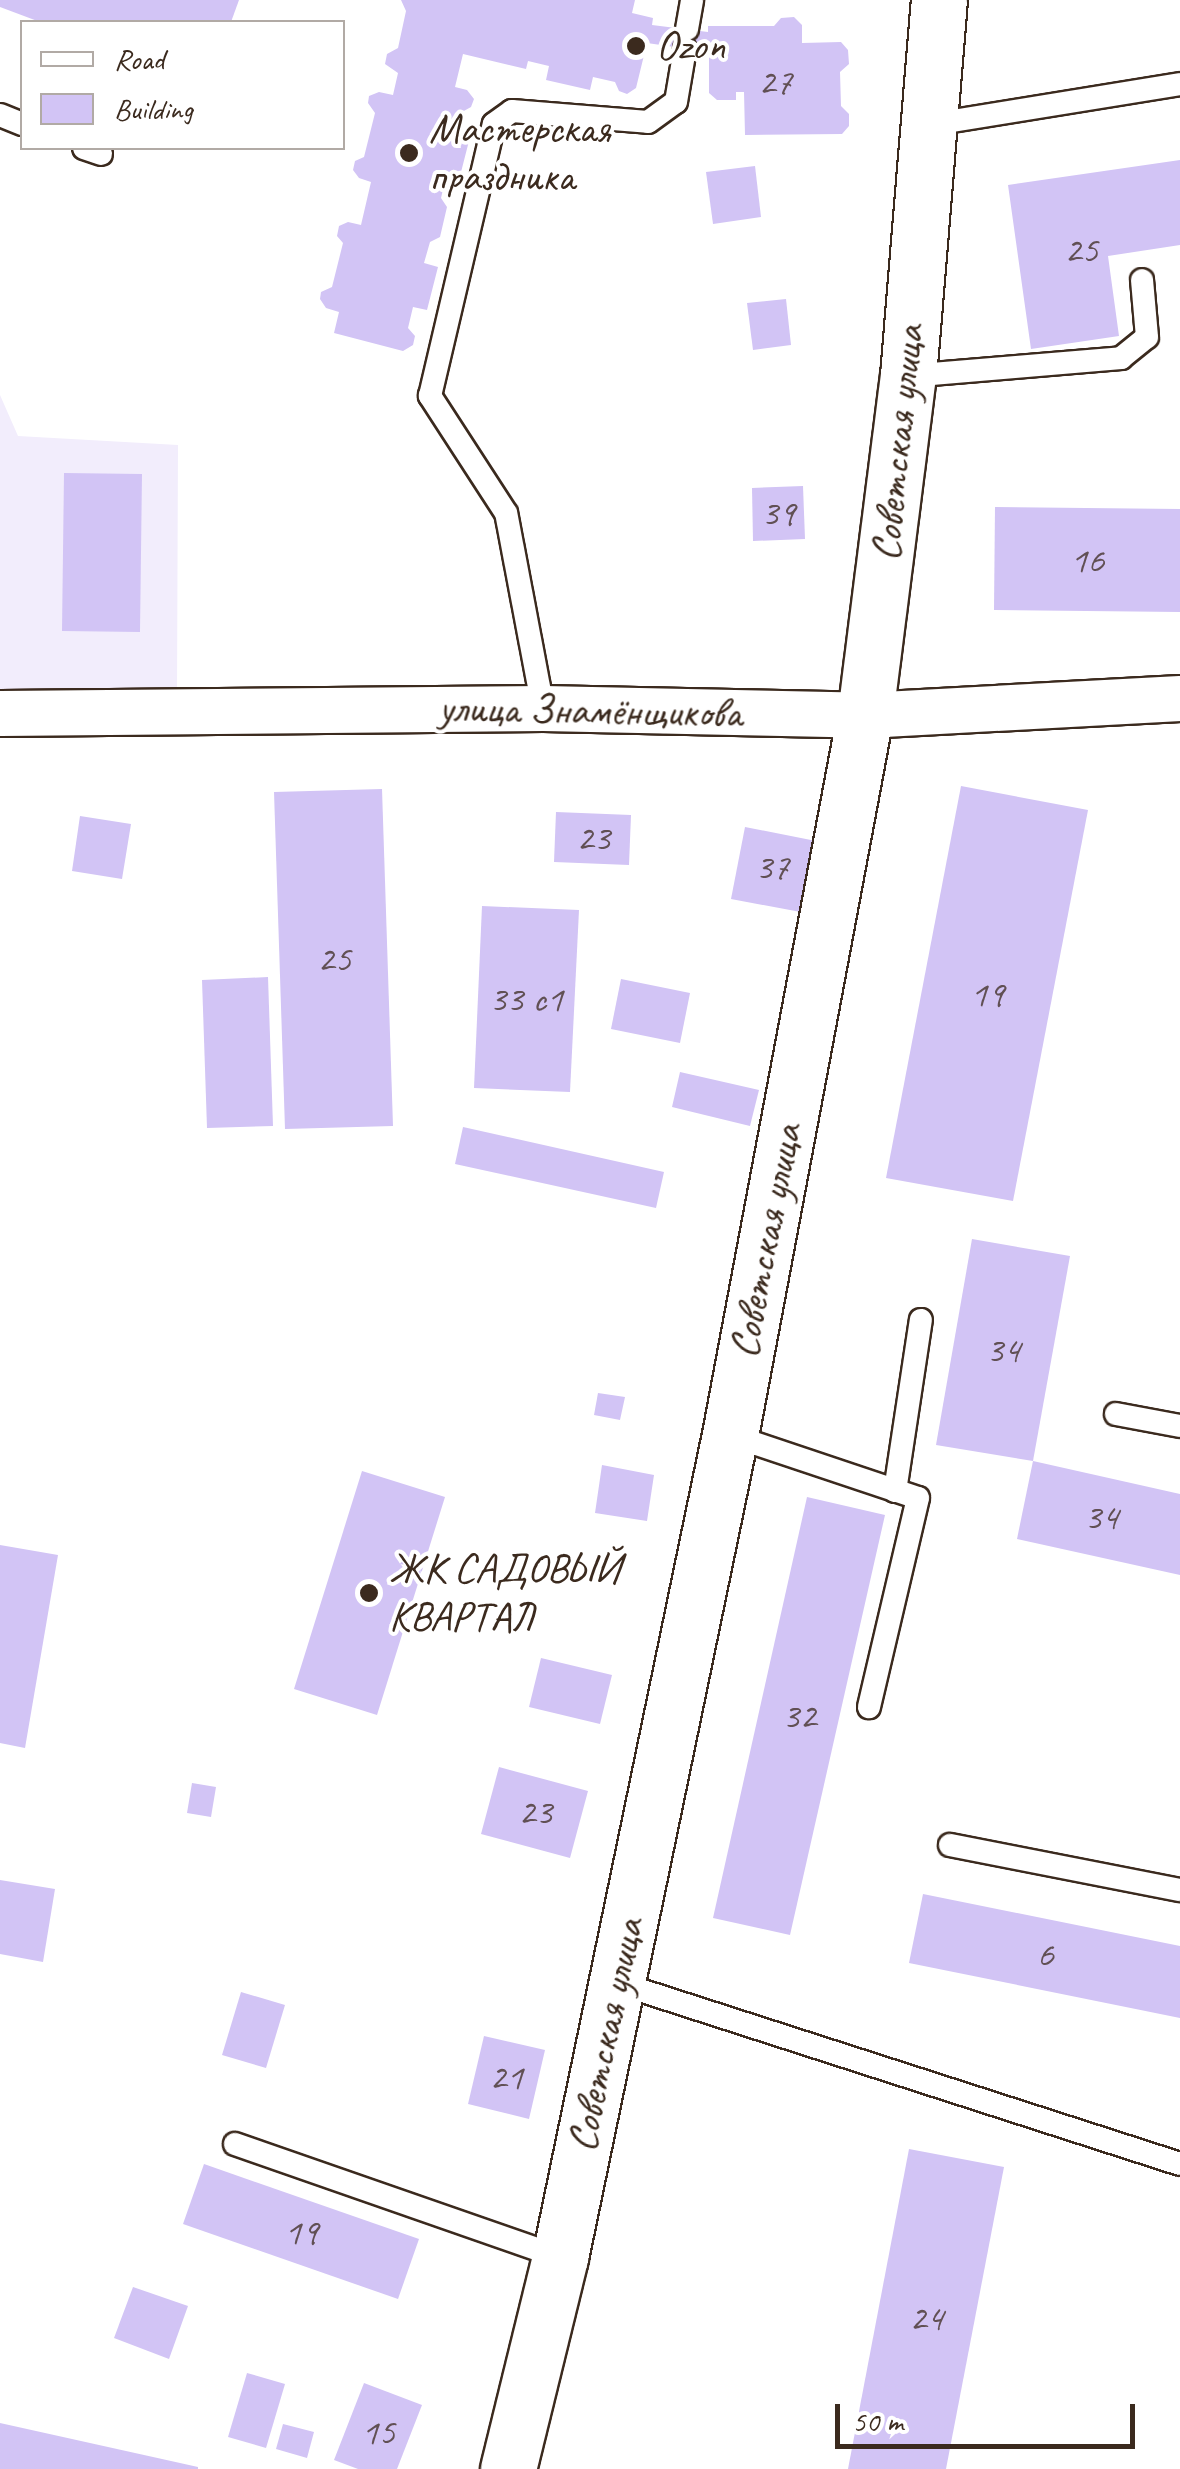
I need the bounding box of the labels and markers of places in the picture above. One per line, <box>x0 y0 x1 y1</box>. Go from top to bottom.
place label: Ozon <box>656 21 725 71</box>
marker: Ozon <box>625 35 647 57</box>
place label: Мастерская праздника <box>429 104 610 202</box>
marker: Мастерская праздника <box>398 142 420 164</box>
place label: ЖК САДОВЫЙ КВАРТАЛ <box>389 1544 622 1642</box>
marker: ЖК САДОВЫЙ КВАРТАЛ <box>358 1582 380 1604</box>

